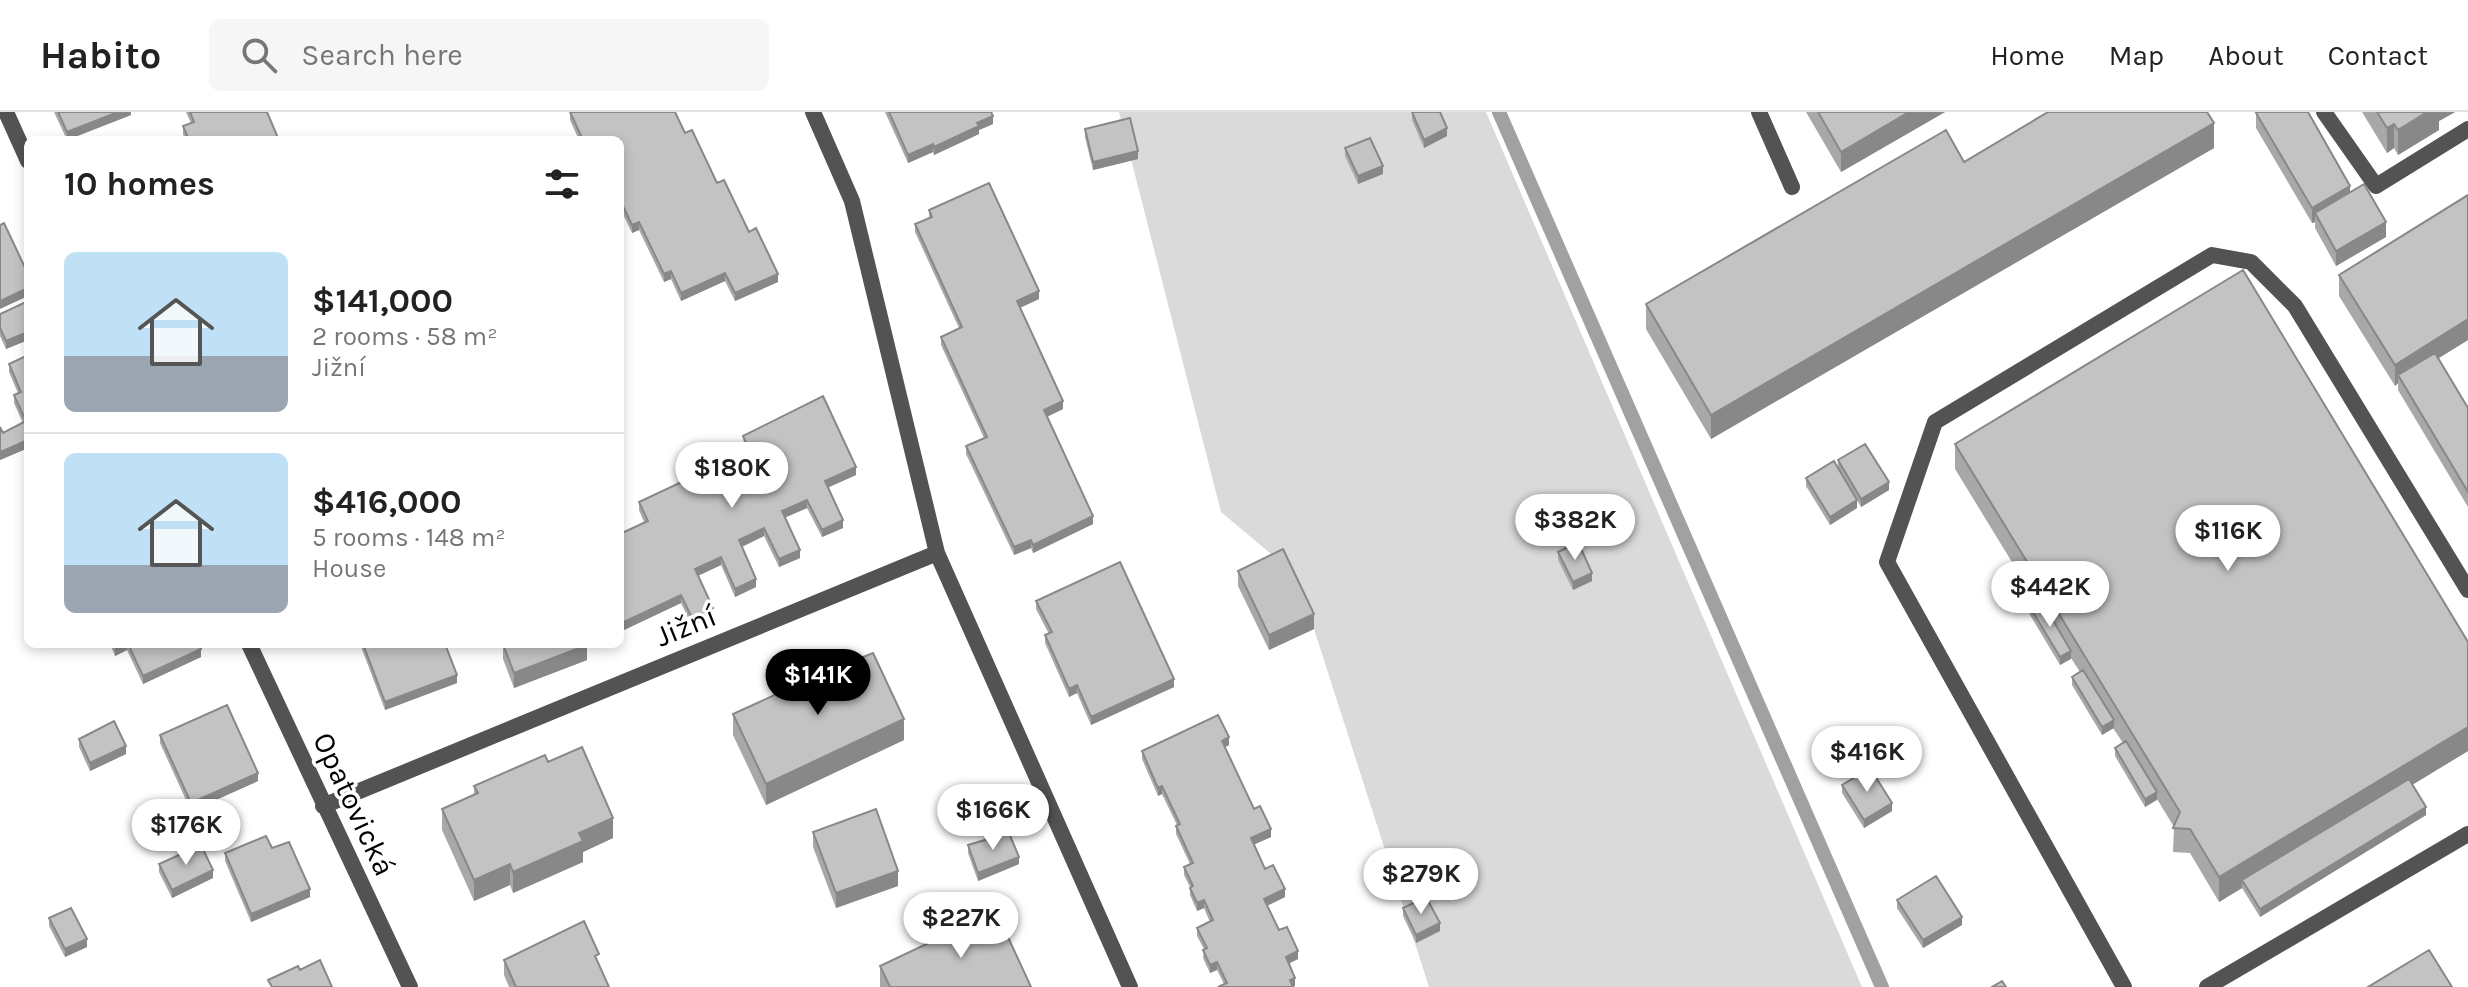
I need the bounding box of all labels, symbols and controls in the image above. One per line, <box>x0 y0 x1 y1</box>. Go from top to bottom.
search box <box>209 19 769 91</box>
text: Habito <box>40 33 161 78</box>
icon: search <box>237 33 281 77</box>
text: Search here <box>301 37 463 73</box>
text: Home <box>1990 39 2065 72</box>
text: Map <box>2109 39 2164 72</box>
text: About <box>2208 39 2284 72</box>
text: Contact <box>2328 39 2428 72</box>
icon: filters <box>540 162 584 206</box>
text: 10 homes <box>64 164 215 204</box>
text: $141,000 <box>312 281 453 321</box>
icon: home <box>128 284 224 380</box>
text: 2 rooms · 58 m² <box>312 321 498 352</box>
text: Jižní <box>312 352 366 383</box>
pin: $180K <box>676 442 788 510</box>
text: $180K <box>693 452 771 483</box>
text: $416,000 <box>312 482 462 522</box>
icon: home <box>128 485 224 581</box>
pin: $382K <box>1519 494 1631 562</box>
text: $382K <box>1533 504 1617 535</box>
pin: $116K <box>2172 505 2284 573</box>
text: $116K <box>2193 515 2263 546</box>
text: 5 rooms · 148 m² <box>312 522 506 553</box>
text: House <box>312 553 386 584</box>
pin: $442K <box>1994 561 2106 629</box>
text: $442K <box>2009 571 2091 602</box>
street label: Jižní <box>650 598 722 654</box>
pin: $141K <box>762 649 874 717</box>
text: $141K <box>784 659 852 690</box>
pin: $416K <box>1811 726 1923 794</box>
street label: Opatovická <box>305 727 403 881</box>
text: $416K <box>1829 736 1905 767</box>
pin: $166K <box>937 784 1049 852</box>
text: $166K <box>955 794 1031 825</box>
pin: $176K <box>130 799 242 867</box>
text: $176K <box>150 809 222 840</box>
pin: $279K <box>1365 848 1477 916</box>
text: $279K <box>1381 858 1461 889</box>
pin: $227K <box>905 892 1017 960</box>
text: $227K <box>921 902 1001 933</box>

